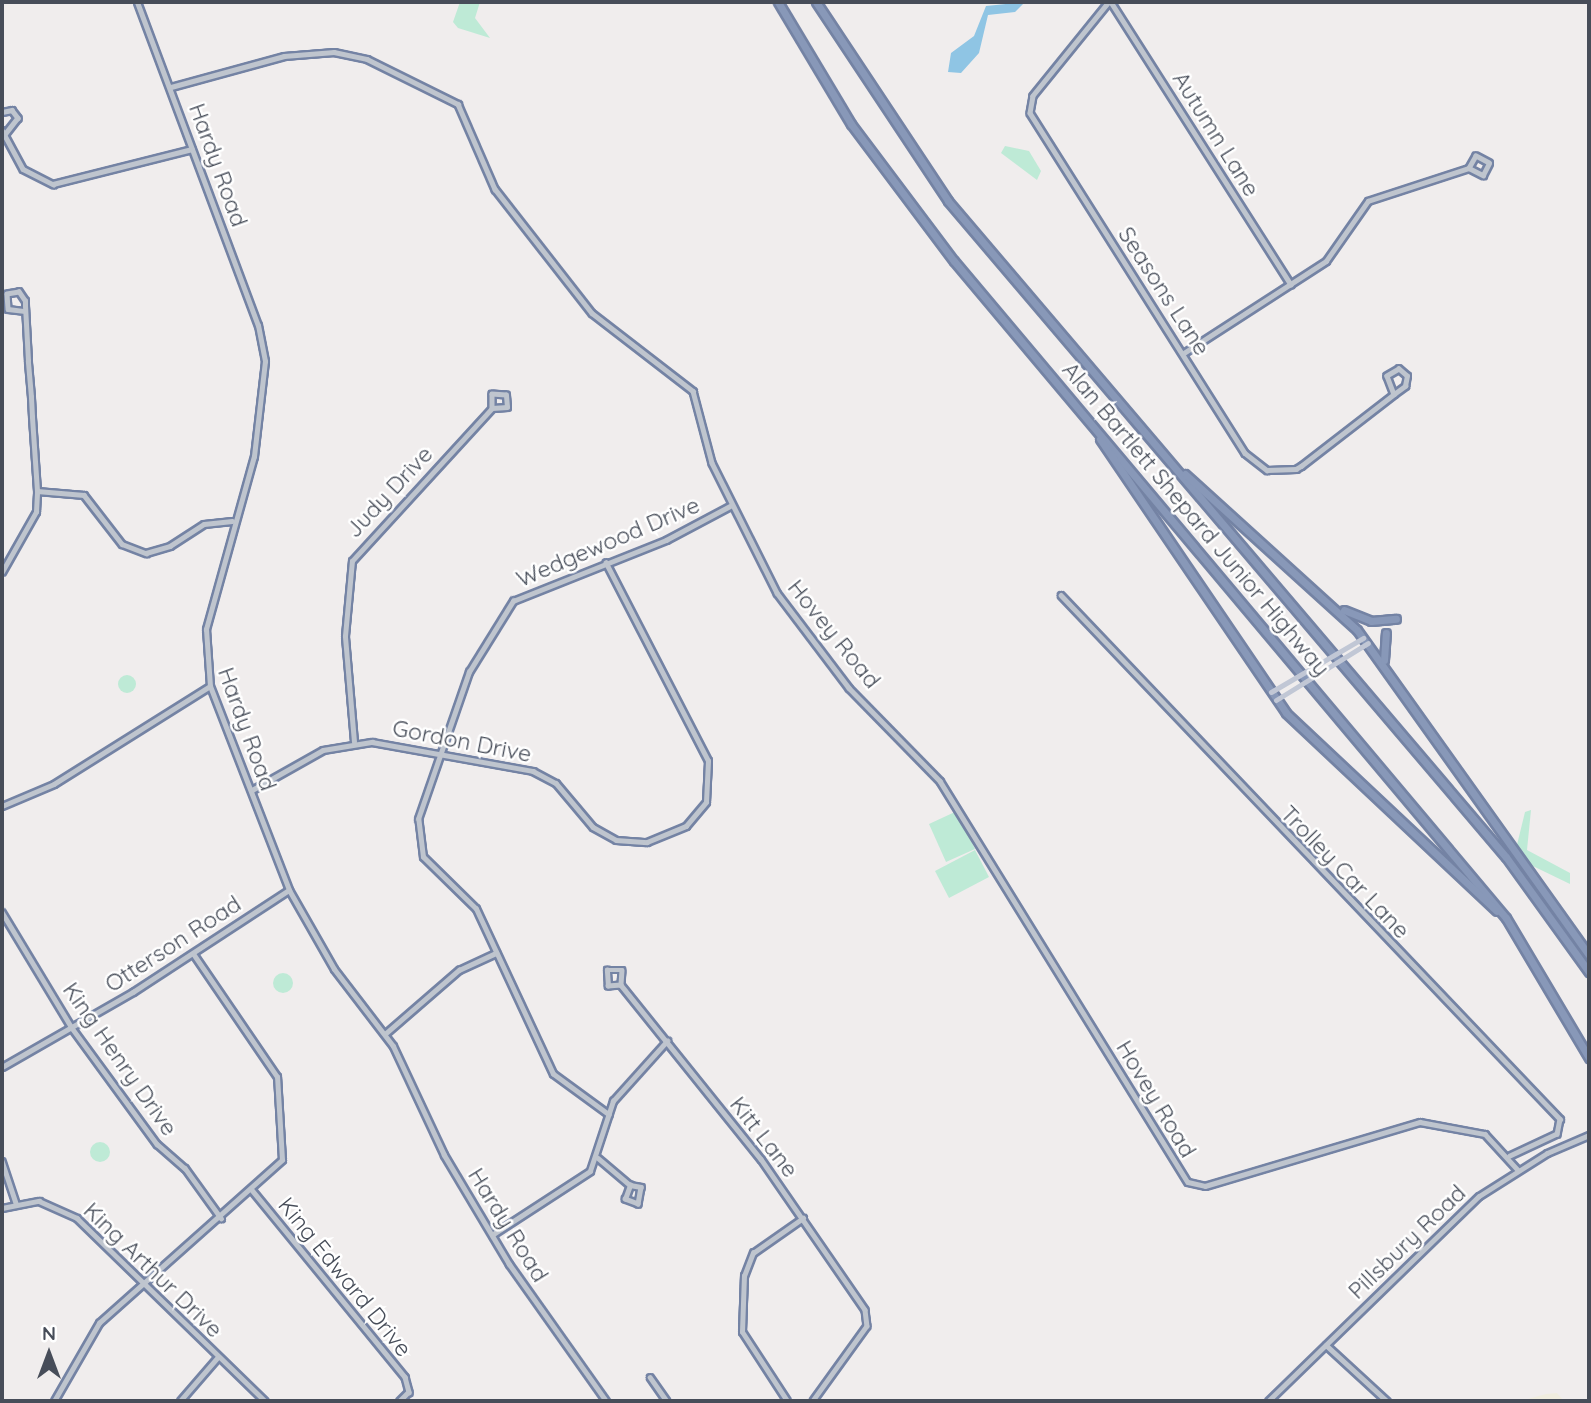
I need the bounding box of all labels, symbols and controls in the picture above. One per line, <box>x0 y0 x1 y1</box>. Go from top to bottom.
street label: Autumn Lane <box>1167 67 1265 201</box>
street label: Hardy Road <box>183 100 253 230</box>
street label: Seasons Lane <box>1112 222 1216 360</box>
street label: Alan Bartlett Shepard Junior Highway <box>1056 356 1336 682</box>
street label: Judy Drive <box>340 441 438 543</box>
street label: Wedgewood Drive <box>512 491 704 593</box>
street label: Hovey Road <box>782 574 886 694</box>
street label: Hardy Road <box>212 664 282 794</box>
street label: Gordon Drive <box>390 714 534 768</box>
street label: Trolley Car Lane <box>1275 800 1415 944</box>
street label: Otterson Road <box>100 890 246 998</box>
street label: King Henry Drive <box>57 977 183 1141</box>
street label: Hovey Road <box>1110 1035 1202 1163</box>
street label: Kitt Lane <box>724 1091 804 1183</box>
street label: Hardy Road <box>462 1163 554 1287</box>
street label: Pillsbury Road <box>1343 1179 1471 1305</box>
street label: King Edward Drive <box>272 1192 418 1362</box>
street label: King Arthur Drive <box>78 1197 228 1343</box>
north arrow <box>14 1319 84 1389</box>
text: N <box>42 1321 56 1345</box>

